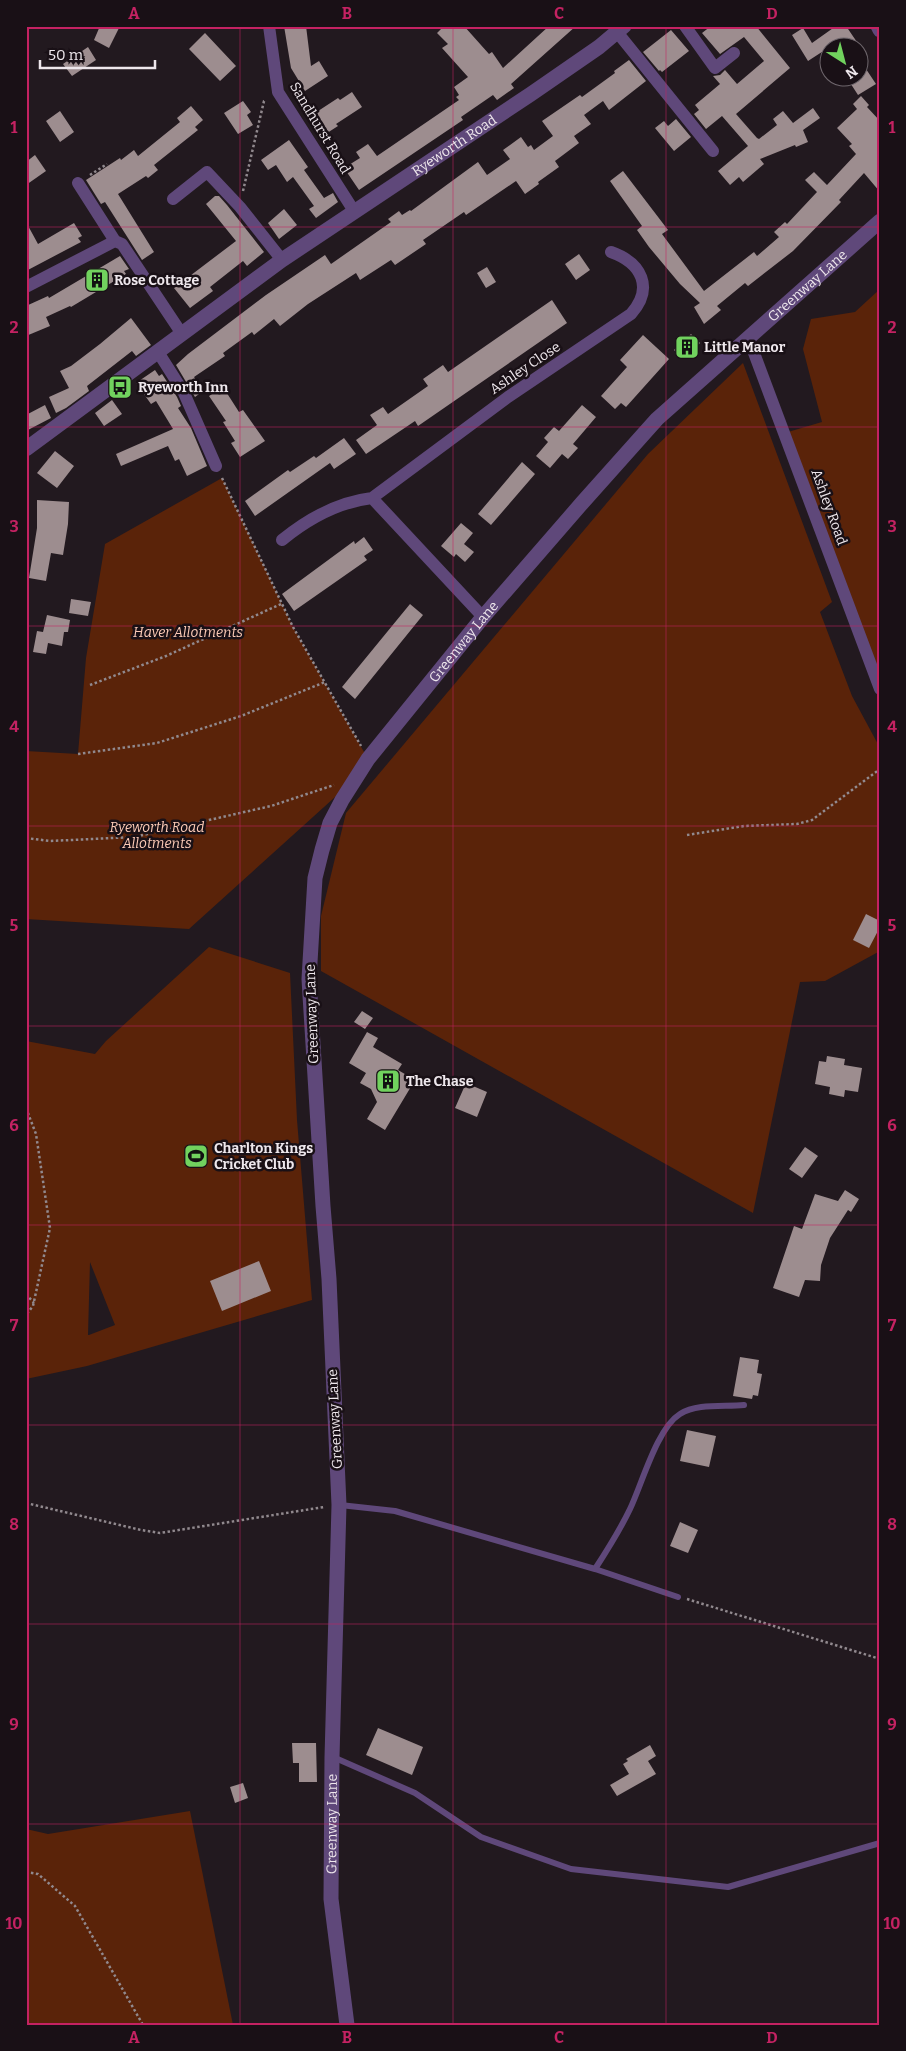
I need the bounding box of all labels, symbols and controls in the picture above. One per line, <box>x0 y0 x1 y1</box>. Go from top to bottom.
text: A <box>128 4 140 23</box>
text: B <box>342 4 352 23</box>
text: C <box>554 4 564 23</box>
text: D <box>766 4 778 23</box>
scale bar <box>40 38 155 70</box>
north arrow <box>818 38 868 88</box>
text: 50 m <box>48 46 84 64</box>
text: N <box>842 62 861 82</box>
street label: Sandhurst Road <box>286 79 354 177</box>
street label: Ryeworth Road <box>409 111 500 180</box>
text: 1 <box>11 118 18 137</box>
text: 1 <box>889 118 896 137</box>
street label: Greenway Lane <box>764 246 850 325</box>
building icon: Rose Cottage <box>84 267 110 293</box>
place label: Rose Cottage <box>114 272 199 289</box>
text: 2 <box>9 318 19 337</box>
text: 2 <box>887 318 897 337</box>
building icon: Little Manor <box>674 334 700 360</box>
street label: Ashley Close <box>486 338 564 398</box>
place label: Little Manor <box>704 339 786 356</box>
bus stop icon: Ryeworth Inn <box>107 374 133 400</box>
place label: Ryeworth Inn <box>138 379 228 396</box>
street label: Ashley Road <box>807 467 851 547</box>
text: 3 <box>9 517 19 536</box>
text: 3 <box>887 517 897 536</box>
street label: Greenway Lane <box>425 597 502 686</box>
park label: Haver Allotments <box>133 624 243 641</box>
text: 4 <box>9 717 19 736</box>
text: 4 <box>887 717 897 736</box>
park label: Ryeworth Road Allotments <box>109 819 205 852</box>
text: 5 <box>10 916 19 935</box>
text: 5 <box>888 916 897 935</box>
street label: Greenway Lane <box>302 964 322 1064</box>
building icon: The Chase <box>375 1068 401 1094</box>
place label: The Chase <box>406 1073 474 1090</box>
text: 6 <box>9 1116 19 1135</box>
text: 6 <box>887 1116 897 1135</box>
place label: Charlton Kings Cricket Club <box>214 1140 313 1173</box>
sports icon: Charlton Kings Cricket Club <box>183 1143 209 1169</box>
text: 7 <box>10 1316 19 1335</box>
text: 7 <box>888 1316 897 1335</box>
street label: Greenway Lane <box>324 1369 346 1469</box>
text: 8 <box>9 1515 19 1534</box>
text: 8 <box>887 1515 897 1534</box>
text: 9 <box>9 1715 19 1734</box>
text: 9 <box>887 1715 897 1734</box>
street label: Greenway Lane <box>323 1774 340 1874</box>
text: 10 <box>5 1914 23 1933</box>
text: 10 <box>883 1914 901 1933</box>
text: A <box>128 2028 140 2047</box>
text: B <box>342 2028 352 2047</box>
text: C <box>554 2028 564 2047</box>
text: D <box>766 2028 778 2047</box>

